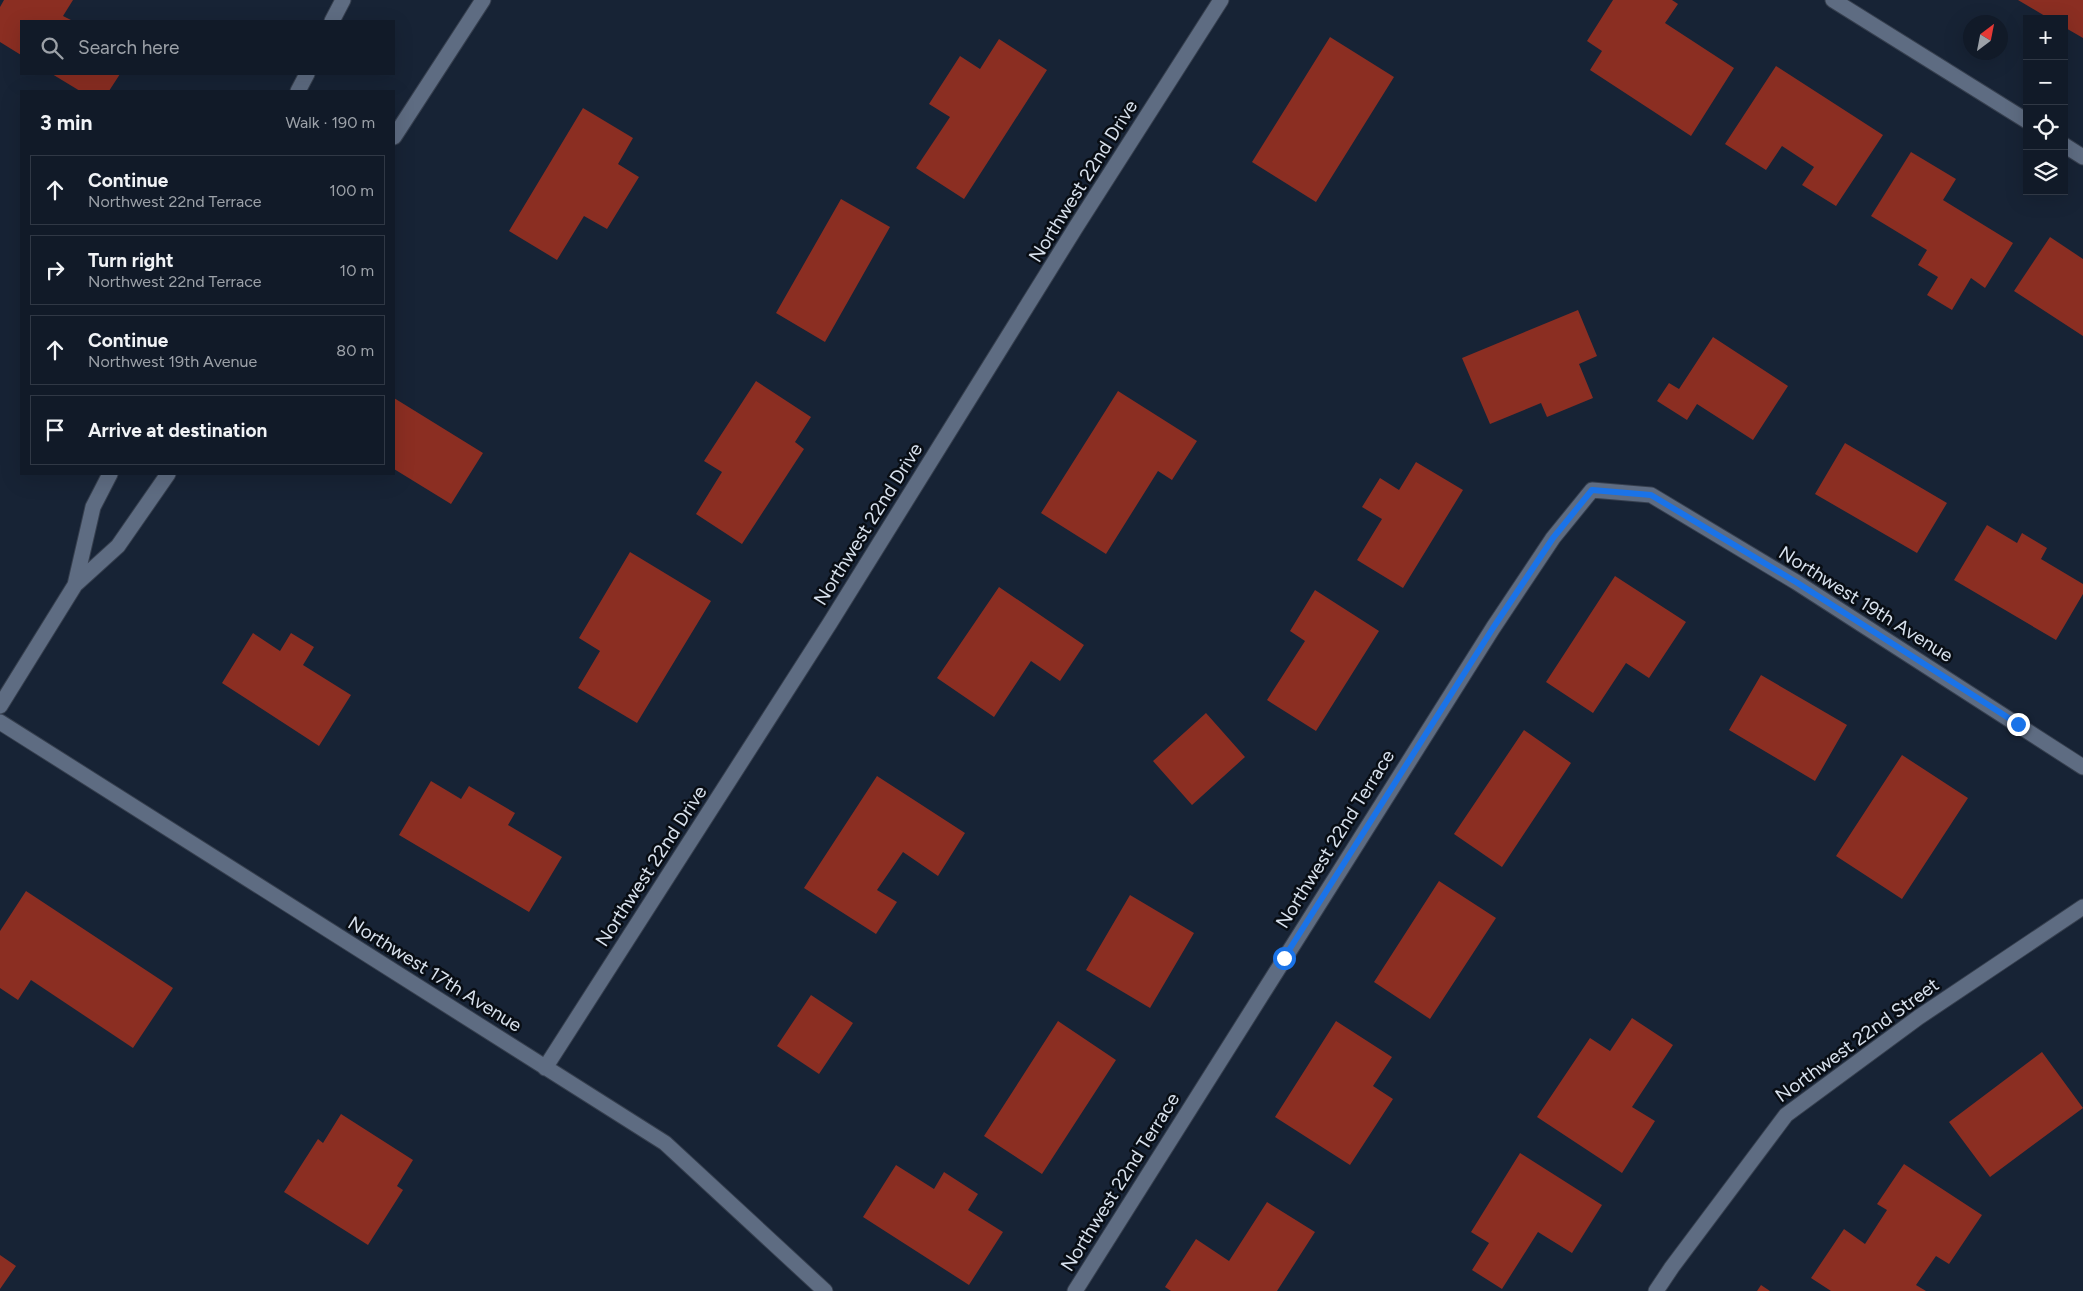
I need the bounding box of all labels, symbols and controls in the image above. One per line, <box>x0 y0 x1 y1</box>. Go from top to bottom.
north arrow <box>1963 15 2008 60</box>
map controls <box>2023 15 2068 195</box>
button: + <box>2023 15 2068 60</box>
search box <box>20 20 395 75</box>
icon: search <box>38 34 66 62</box>
text: Search here <box>78 36 180 59</box>
button: − <box>2023 60 2068 105</box>
street label: Northwest 22nd Drive <box>1024 96 1142 266</box>
button: locate <box>2023 105 2068 150</box>
text: 3 min <box>40 110 92 135</box>
text: Walk · 190 m <box>285 113 375 132</box>
button: layers <box>2023 150 2068 195</box>
text: Continue <box>88 169 168 192</box>
icon: ahead <box>41 176 69 204</box>
text: 100 m <box>329 181 374 200</box>
text: Northwest 22nd Terrace <box>88 192 262 211</box>
text: Turn right <box>88 249 174 272</box>
icon: right <box>41 256 69 284</box>
text: 10 m <box>340 261 374 280</box>
text: Northwest 22nd Terrace <box>88 272 262 291</box>
text: Continue <box>88 329 168 352</box>
icon: ahead <box>41 336 69 364</box>
text: 80 m <box>336 341 374 360</box>
text: Northwest 19th Avenue <box>88 352 257 371</box>
icon: arrive <box>41 416 69 444</box>
text: Arrive at destination <box>88 419 267 442</box>
street label: Northwest 22nd Drive <box>809 439 927 609</box>
street label: Northwest 19th Avenue <box>1775 541 1957 667</box>
route end <box>2007 713 2030 736</box>
street label: Northwest 22nd Terrace <box>1271 746 1399 932</box>
street label: Northwest 22nd Drive <box>590 781 712 951</box>
street label: Northwest 17th Avenue <box>344 911 526 1037</box>
route start <box>1273 947 1296 970</box>
street label: Northwest 22nd Street <box>1771 973 1943 1107</box>
street label: Northwest 22nd Terrace <box>1056 1089 1184 1275</box>

